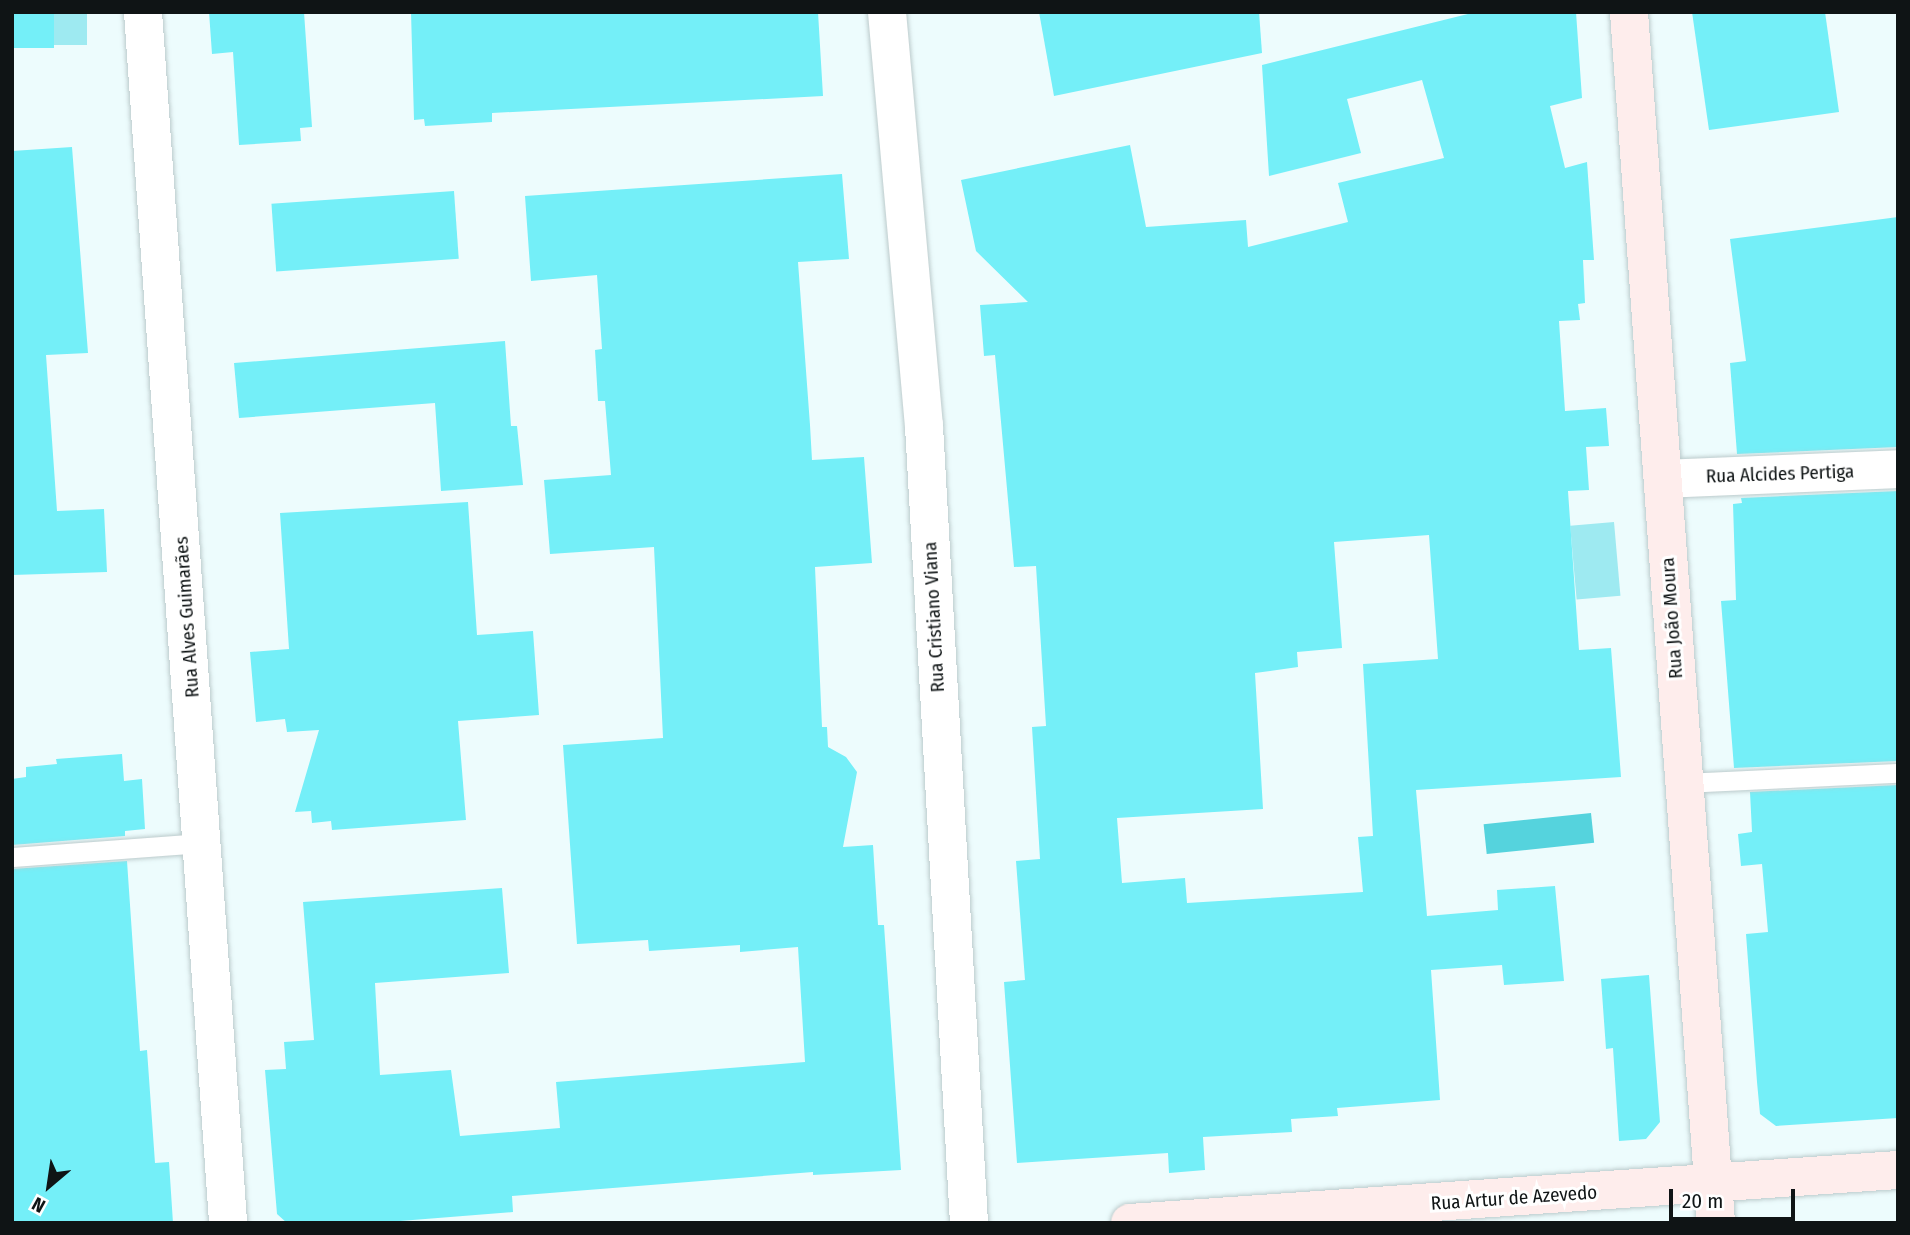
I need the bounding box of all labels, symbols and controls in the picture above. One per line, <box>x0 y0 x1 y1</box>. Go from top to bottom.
street label: Rua Alcides Pertiga <box>1705 460 1855 488</box>
street label: Rua Alves Guimarães <box>170 536 204 698</box>
street label: Rua Cristiano Viana <box>919 541 949 693</box>
street label: Rua João Moura <box>1656 557 1688 679</box>
north arrow <box>14 1151 84 1221</box>
scale bar <box>1672 1176 1798 1220</box>
street label: Rua Artur de Azevedo <box>1430 1181 1598 1215</box>
text: 20 m <box>1682 1188 1723 1214</box>
text: N <box>28 1192 49 1218</box>

